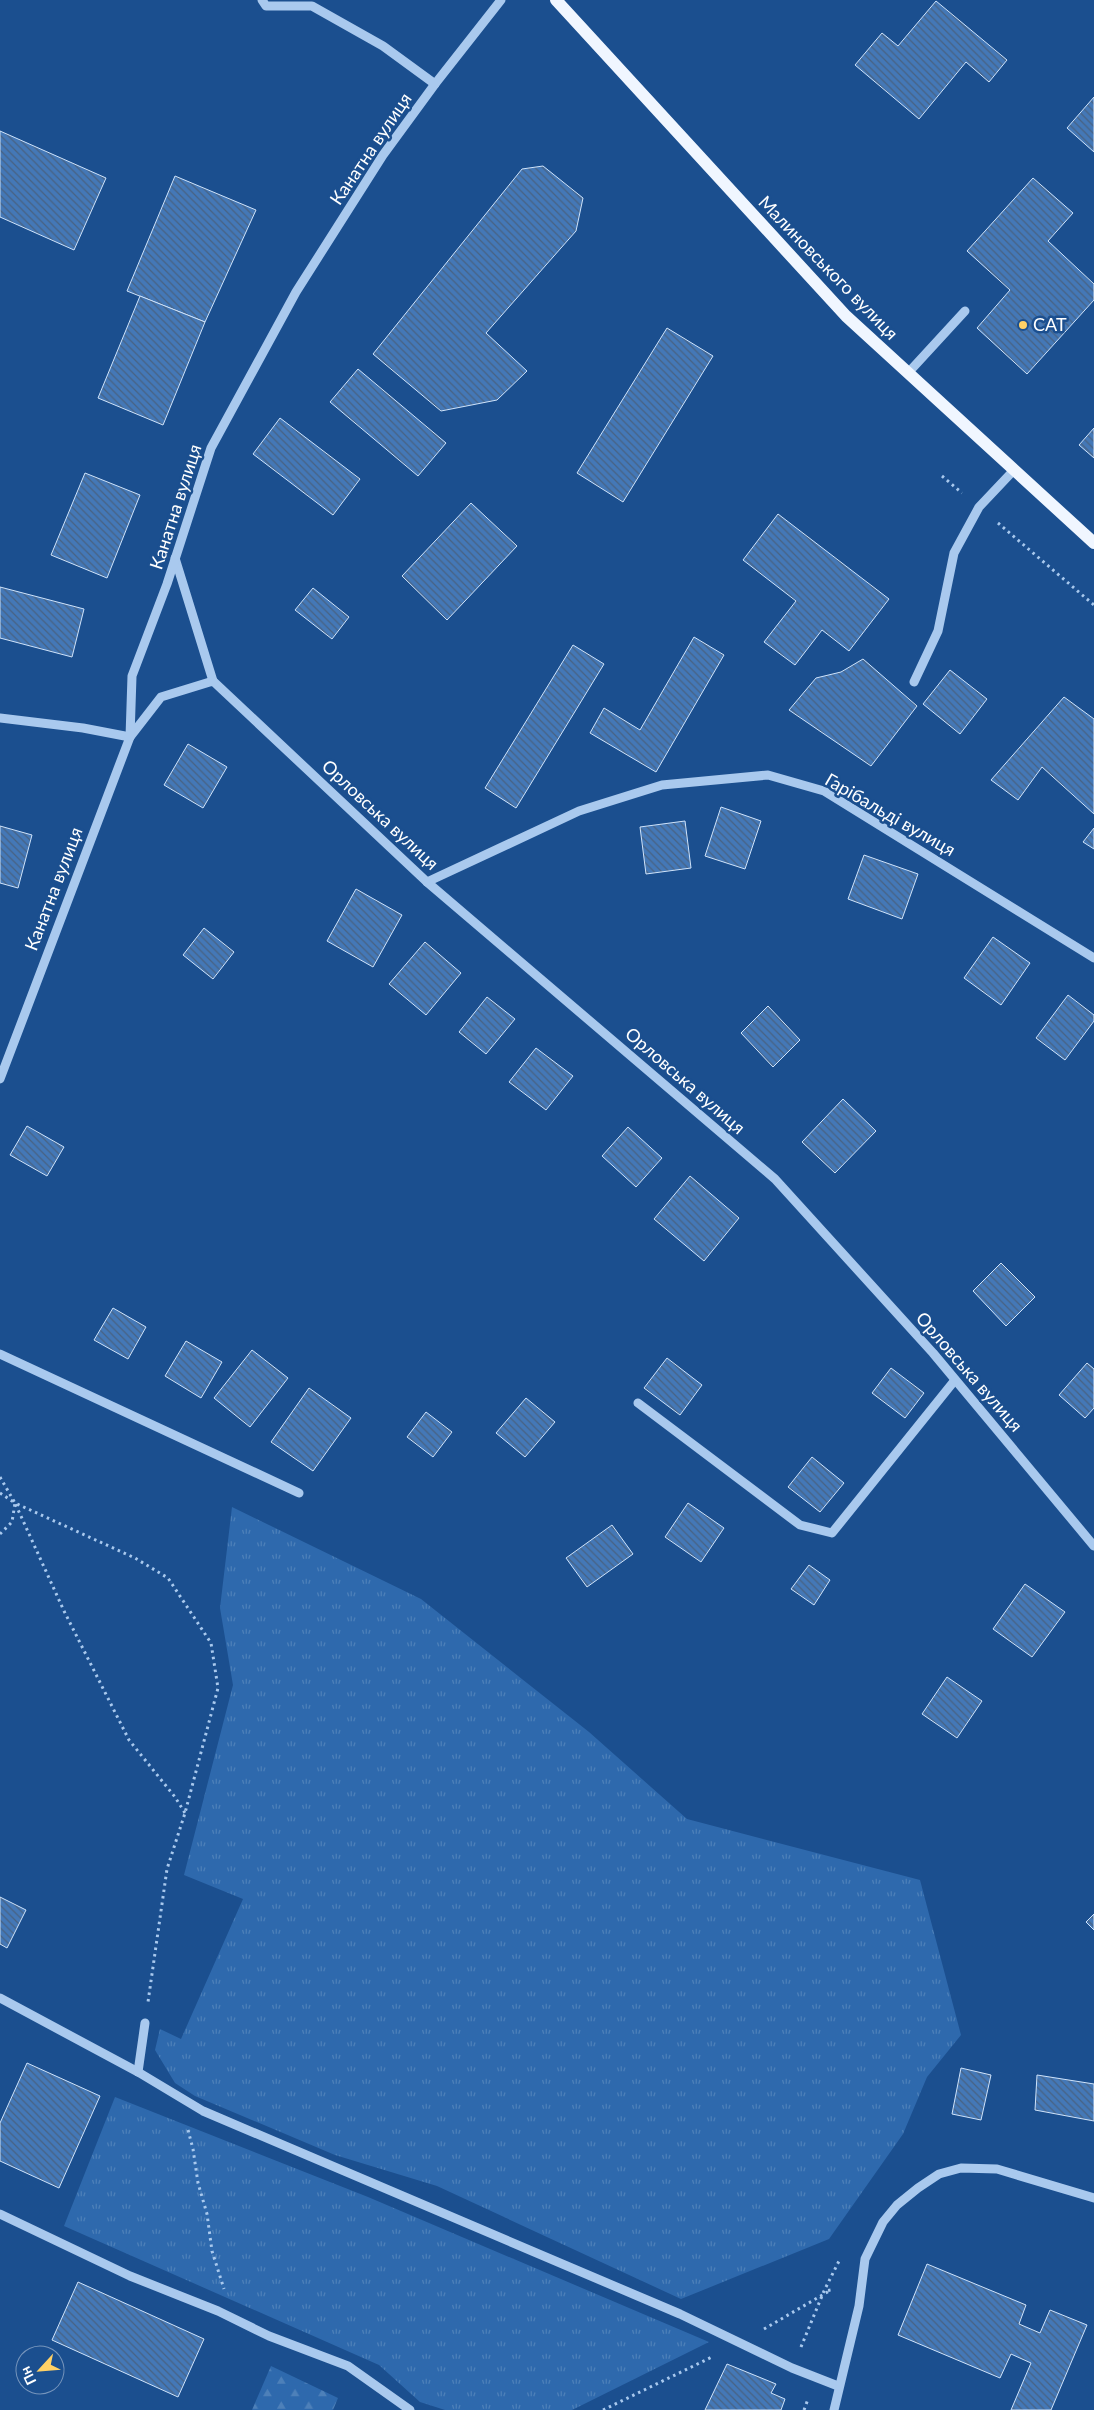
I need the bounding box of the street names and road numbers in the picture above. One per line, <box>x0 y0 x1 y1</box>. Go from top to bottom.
street label: Канатна вулиця <box>325 88 416 209</box>
street label: Малиновського вулиця <box>754 191 903 344</box>
street label: Канатна вулиця <box>144 441 206 572</box>
street label: Орловська вулиця <box>318 755 444 874</box>
street label: Гарібальді вулиця <box>821 768 960 860</box>
street label: Канатна вулиця <box>19 824 87 953</box>
street label: Орловська вулиця <box>621 1022 750 1138</box>
street label: Орловська вулиця <box>912 1307 1028 1436</box>

